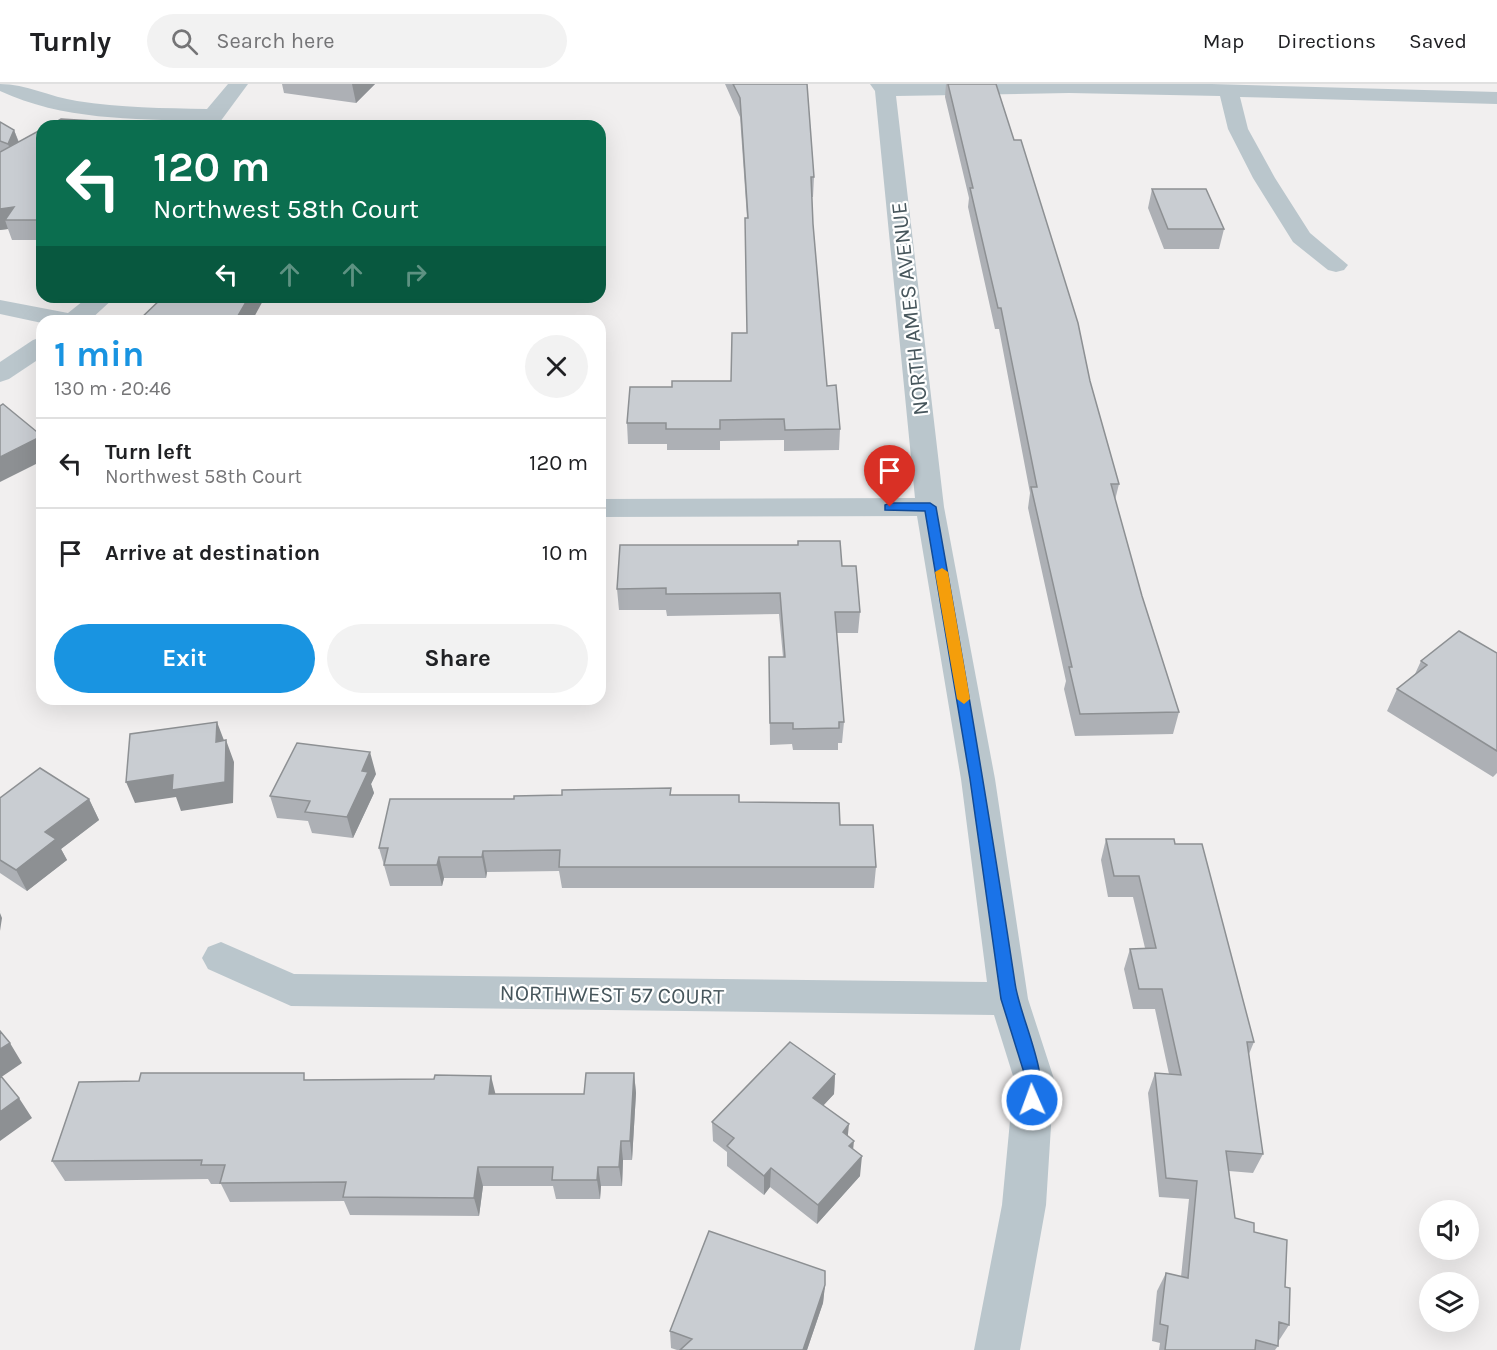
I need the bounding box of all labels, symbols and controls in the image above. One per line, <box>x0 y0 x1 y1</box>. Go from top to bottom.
search box <box>147 14 567 68</box>
text: Turnly <box>30 25 111 58</box>
icon: search <box>168 25 201 58</box>
text: Search here <box>216 28 335 54</box>
text: Map <box>1203 29 1244 53</box>
text: Directions <box>1277 29 1376 53</box>
text: Saved <box>1409 29 1467 53</box>
text: 120 m <box>153 142 270 192</box>
icon: left <box>54 144 132 222</box>
text: Northwest 58th Court <box>153 193 419 225</box>
street label: NORTH AMES AVENUE <box>886 201 934 417</box>
icon: left <box>210 258 243 291</box>
icon: ahead <box>273 258 306 291</box>
icon: ahead <box>336 258 369 291</box>
icon: right <box>399 258 432 291</box>
text: 1 min <box>54 333 144 375</box>
button: close <box>525 335 588 398</box>
text: 130 m · 20:46 <box>54 377 172 400</box>
text: Turn left <box>105 439 192 465</box>
pin <box>864 445 915 507</box>
icon: left <box>54 447 87 480</box>
text: 120 m <box>529 450 588 476</box>
icon: arrive <box>873 454 906 487</box>
text: Northwest 58th Court <box>105 465 302 488</box>
icon: arrive <box>54 537 87 570</box>
text: Arrive at destination <box>105 540 320 566</box>
text: 10 m <box>542 540 588 566</box>
button: Exit <box>54 624 315 693</box>
button: Share <box>327 624 588 693</box>
street label: NORTHWEST 57 COURT <box>500 980 724 1010</box>
position arrow <box>1000 1068 1064 1132</box>
map controls <box>1419 1200 1479 1332</box>
button: sound <box>1419 1200 1479 1260</box>
button: layers <box>1419 1272 1479 1332</box>

